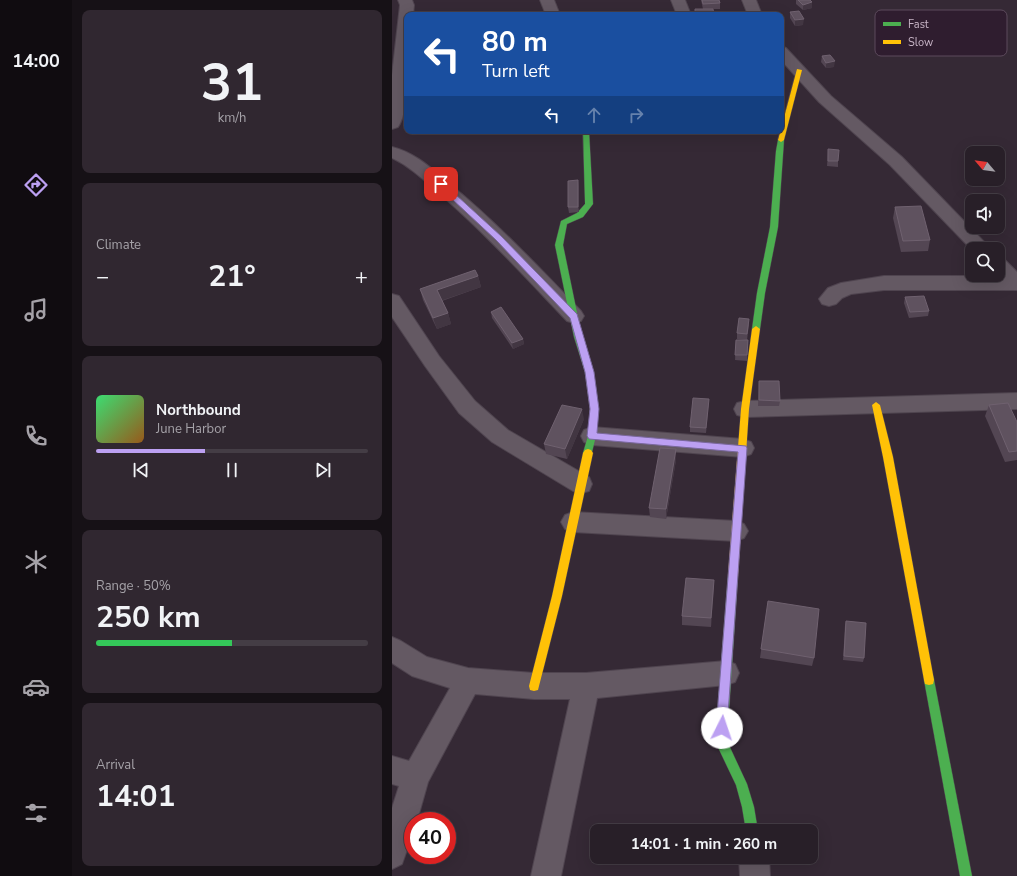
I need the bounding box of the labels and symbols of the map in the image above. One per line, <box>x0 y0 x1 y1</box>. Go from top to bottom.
legend <box>875 10 1007 56</box>
text: Fast <box>908 17 929 32</box>
text: Slow <box>908 35 933 50</box>
north arrow <box>965 146 1005 186</box>
pin <box>424 167 458 201</box>
position arrow <box>701 707 743 749</box>
speed limit sign: 40 <box>404 812 456 864</box>

